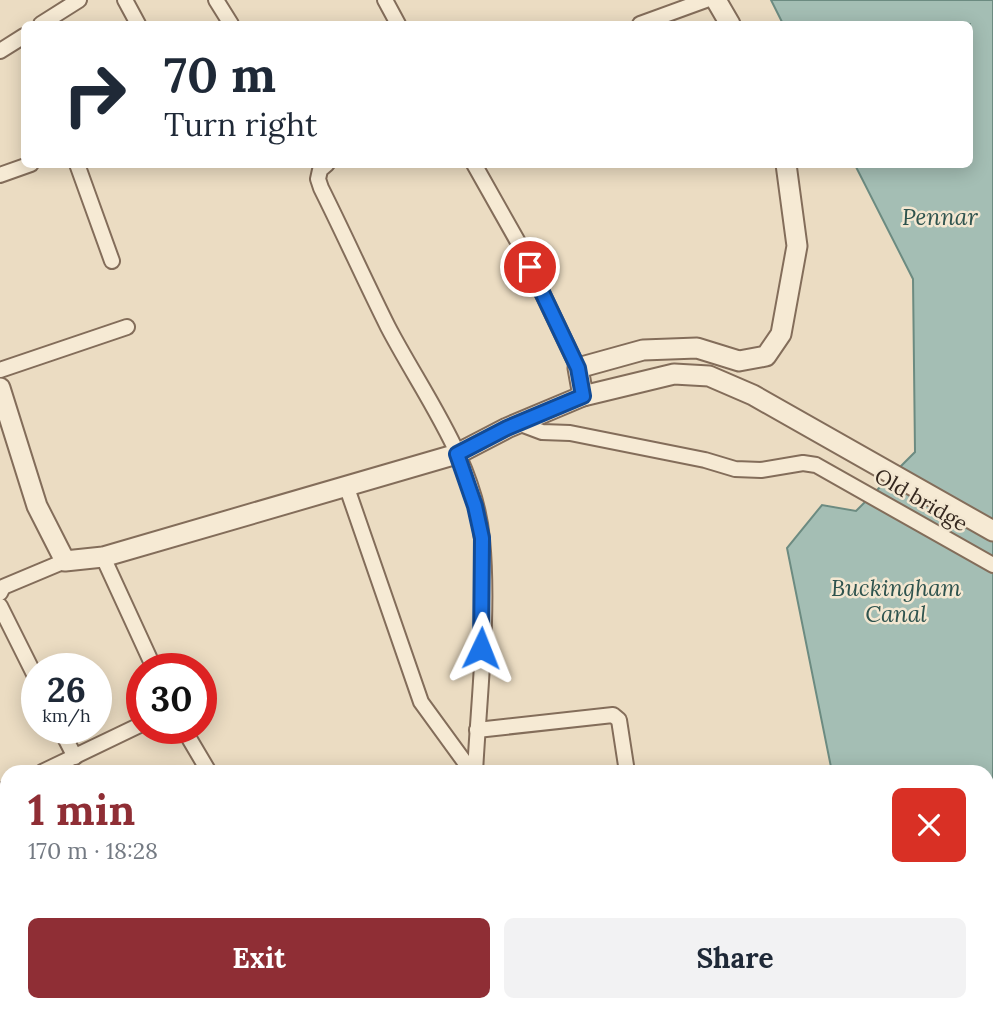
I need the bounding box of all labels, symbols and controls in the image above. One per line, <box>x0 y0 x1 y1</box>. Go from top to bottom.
text: 70 m <box>164 43 276 105</box>
icon: right <box>49 49 140 140</box>
text: Turn right <box>164 104 317 145</box>
water label: Pennar <box>902 202 978 231</box>
pin <box>500 237 560 297</box>
icon: arrive <box>511 248 549 286</box>
street label: Old bridge <box>870 462 973 537</box>
water label: Buckingham Canal <box>831 573 961 628</box>
position arrow <box>444 611 518 685</box>
speed limit sign: 30 <box>126 653 217 744</box>
text: 26 <box>47 667 86 712</box>
text: km/h <box>42 704 91 727</box>
text: 1 min <box>28 783 135 837</box>
button: close <box>892 788 966 862</box>
text: 170 m · 18:28 <box>28 836 158 865</box>
button: Exit <box>28 918 490 998</box>
button: Share <box>504 918 966 998</box>

